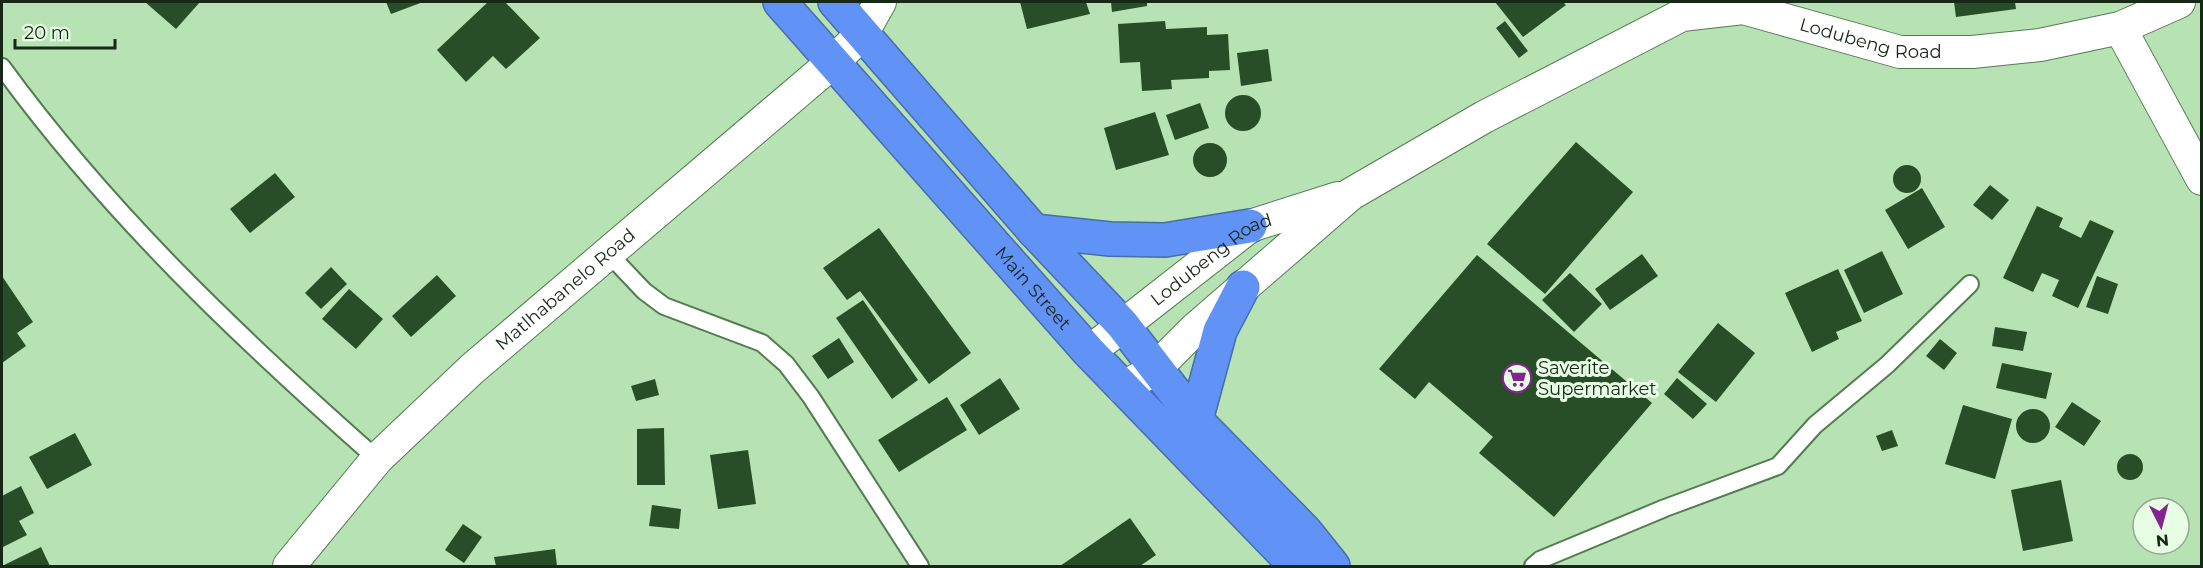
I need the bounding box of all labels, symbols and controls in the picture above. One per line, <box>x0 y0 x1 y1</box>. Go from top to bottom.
scale bar <box>15 12 116 50</box>
street label: Lodubeng Road <box>1797 13 1942 63</box>
text: 20 m <box>24 22 70 44</box>
street label: Lodubeng Road <box>1146 209 1275 311</box>
street label: Matlhabanelo Road <box>491 224 640 355</box>
street label: Main Street <box>990 242 1075 335</box>
place label: Saverite Supermarket <box>1538 357 1657 400</box>
supermarket icon: Saverite Supermarket <box>1501 362 1533 394</box>
north arrow <box>2131 496 2191 556</box>
text: N <box>2155 530 2170 551</box>

